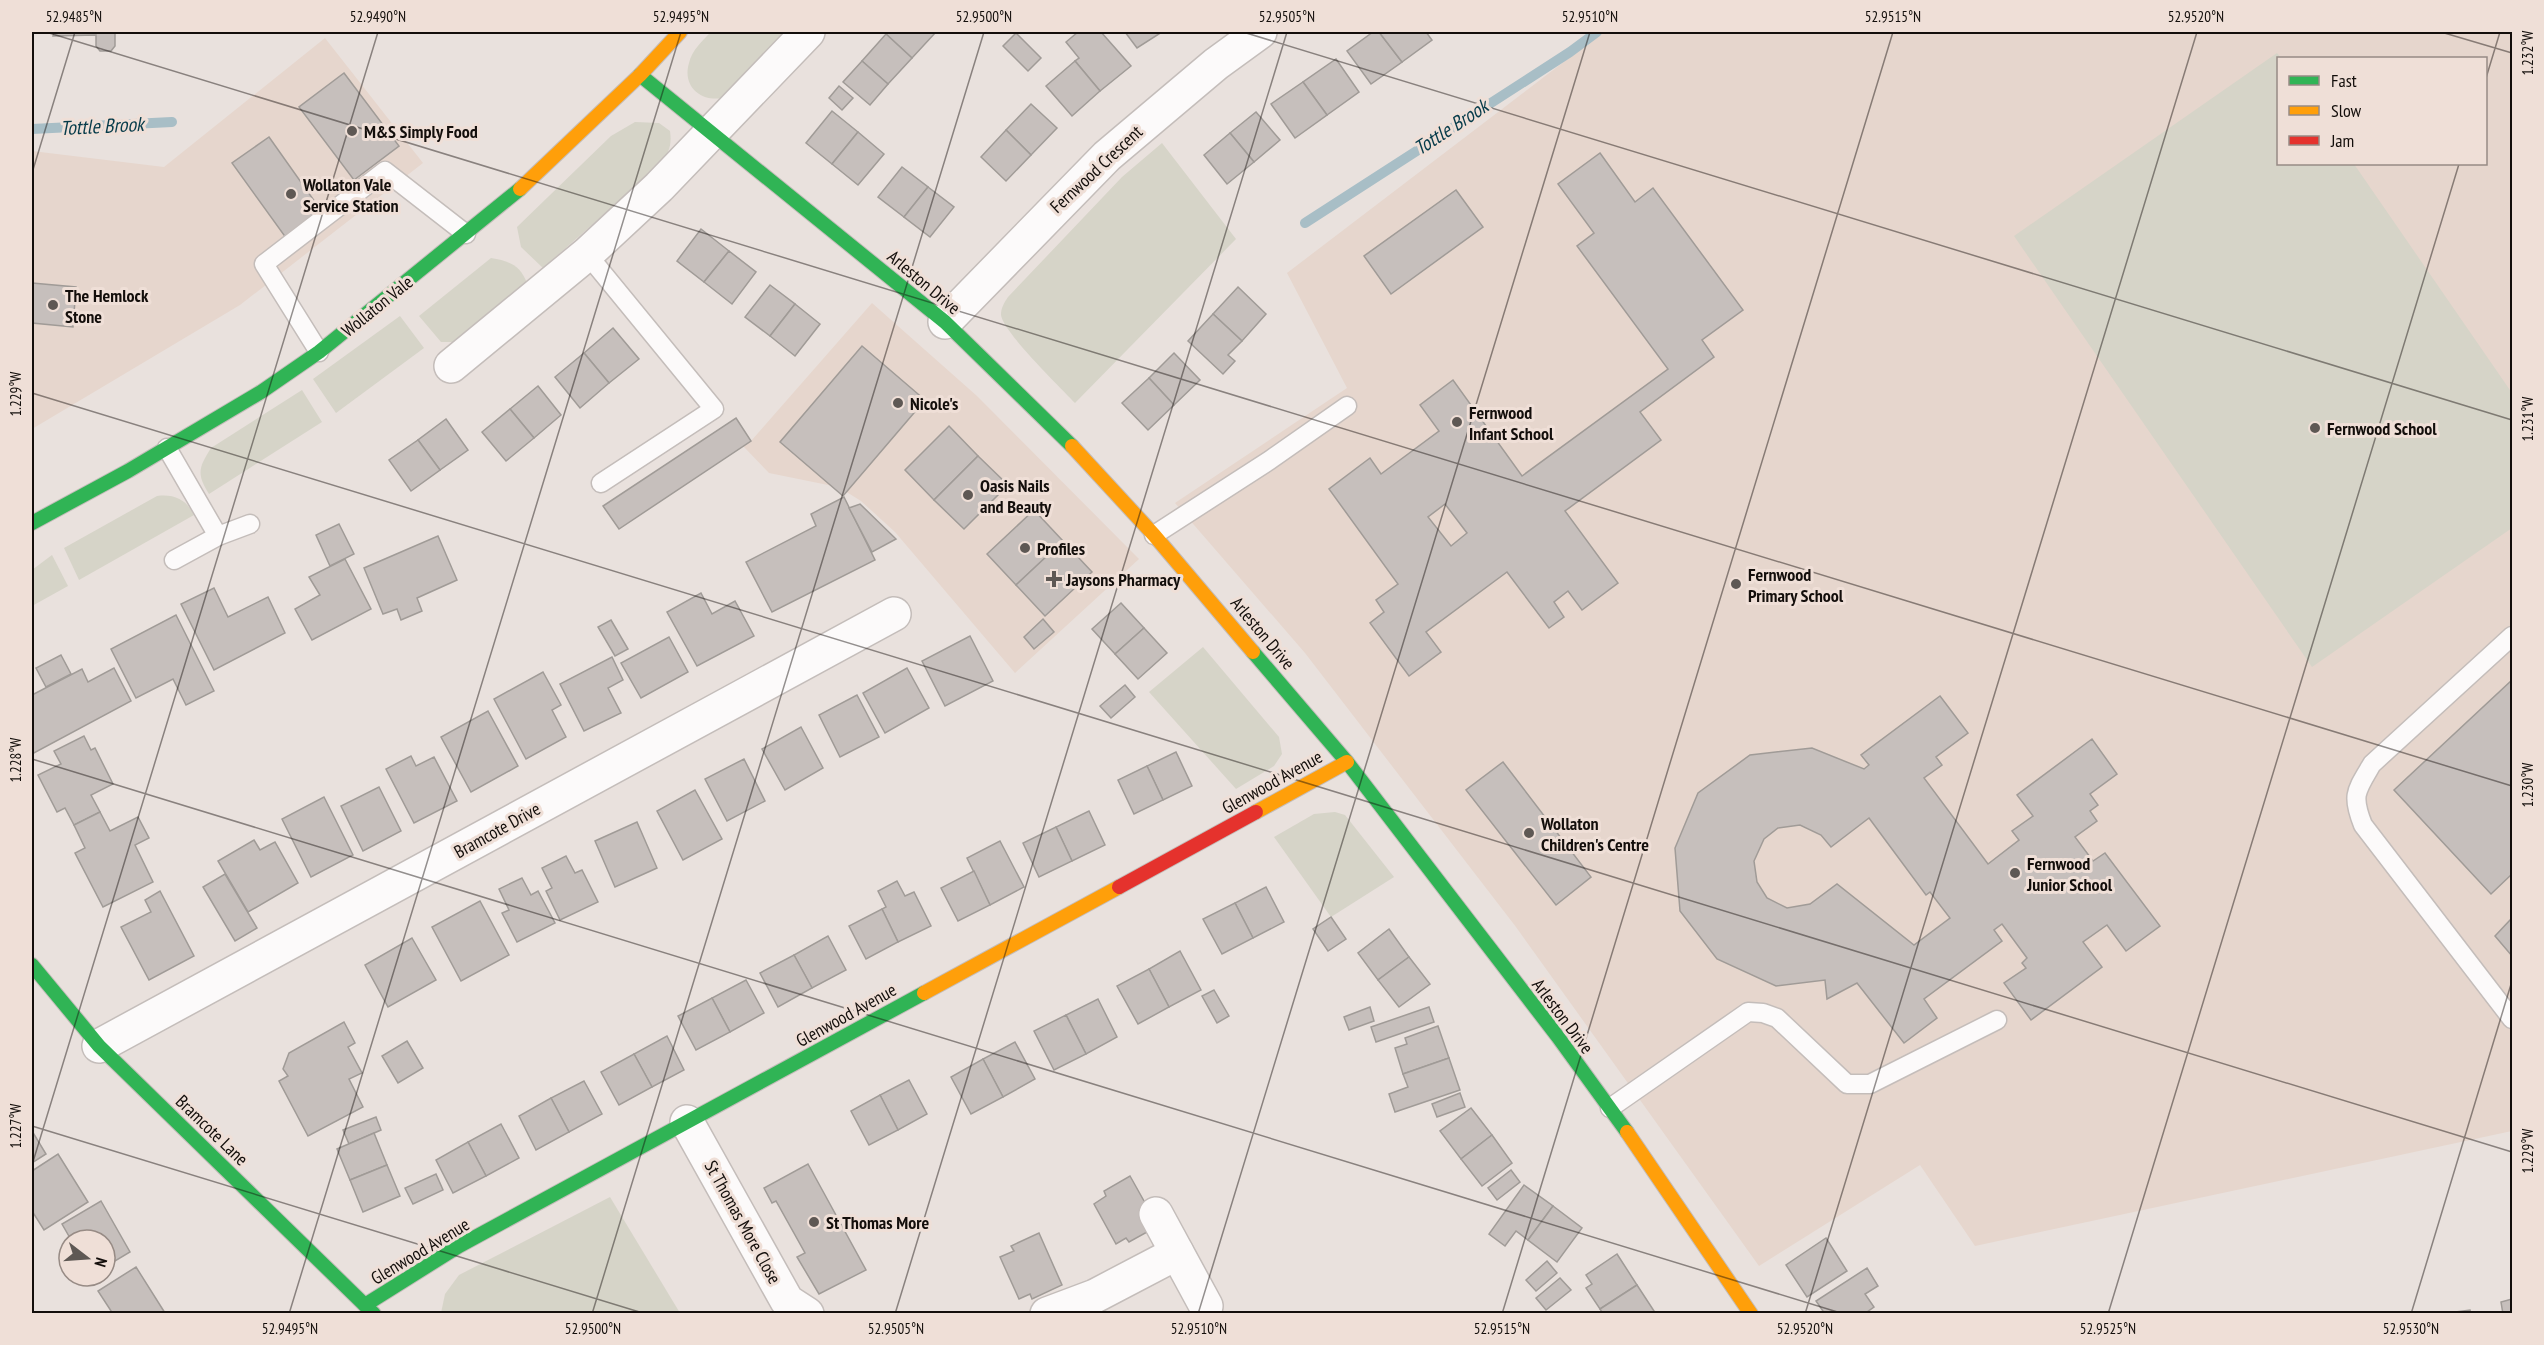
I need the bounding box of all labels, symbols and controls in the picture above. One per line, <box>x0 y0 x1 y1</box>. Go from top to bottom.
text: 52.9485°N <box>46 7 102 26</box>
text: 52.9490°N <box>350 7 406 26</box>
text: 52.9495°N <box>653 7 709 26</box>
text: 52.9500°N <box>956 7 1012 26</box>
text: 52.9505°N <box>1259 7 1315 26</box>
text: 52.9510°N <box>1562 7 1618 26</box>
text: 52.9515°N <box>1865 7 1921 26</box>
text: 52.9520°N <box>2168 7 2224 26</box>
text: 1.232°W <box>2518 31 2537 75</box>
legend <box>2277 57 2487 165</box>
text: Fast <box>2331 69 2357 92</box>
water label: Tottle Brook <box>1409 92 1495 161</box>
text: Slow <box>2331 99 2362 122</box>
water label: Tottle Brook <box>60 111 147 141</box>
place label: M&S Simply Food <box>364 120 478 143</box>
street label: Fernwood Crescent <box>1045 120 1147 218</box>
marker: M&S Simply Food <box>345 124 359 138</box>
text: Jam <box>2330 129 2354 152</box>
place label: Wollaton Vale Service Station <box>302 173 399 217</box>
marker: Wollaton Vale Service Station <box>284 187 298 201</box>
street label: Arleston Drive <box>883 245 965 319</box>
street label: Wollaton Vale <box>337 270 417 342</box>
place label: The Hemlock Stone <box>65 284 149 328</box>
marker: The Hemlock Stone <box>46 298 60 312</box>
text: 1.229°W <box>6 372 25 416</box>
place label: Nicole's <box>910 392 958 415</box>
marker: Nicole's <box>891 396 905 410</box>
text: 1.231°W <box>2518 397 2537 441</box>
place label: Fernwood Infant School <box>1469 401 1554 445</box>
marker: Fernwood Infant School <box>1450 415 1464 429</box>
place label: Fernwood School <box>2327 417 2437 440</box>
marker: Fernwood School <box>2308 421 2322 435</box>
place label: Oasis Nails and Beauty <box>980 474 1052 518</box>
marker: Oasis Nails and Beauty <box>961 488 975 502</box>
place label: Profiles <box>1037 537 1085 560</box>
marker: Profiles <box>1018 541 1032 555</box>
place label: Fernwood Primary School <box>1748 563 1844 607</box>
place label: Jaysons Pharmacy <box>1065 568 1181 591</box>
marker: Jaysons Pharmacy <box>1047 572 1061 586</box>
marker: Fernwood Primary School <box>1729 577 1743 591</box>
street label: Arleston Drive <box>1226 592 1300 674</box>
text: 1.228°W <box>6 738 25 782</box>
street label: Glenwood Avenue <box>1218 745 1326 819</box>
text: 1.230°W <box>2518 763 2537 807</box>
street label: Bramcote Drive <box>450 797 544 863</box>
place label: Wollaton Children's Centre <box>1540 812 1649 856</box>
marker: Wollaton Children's Centre <box>1522 826 1536 840</box>
place label: Fernwood Junior School <box>2026 852 2113 896</box>
marker: Fernwood Junior School <box>2008 866 2022 880</box>
street label: Arleston Drive <box>1527 974 1599 1058</box>
street label: Glenwood Avenue <box>792 978 900 1052</box>
street label: Bramcote Lane <box>171 1090 253 1170</box>
text: 1.227°W <box>6 1104 25 1148</box>
text: 1.229°W <box>2518 1129 2537 1173</box>
street label: St Thomas More Close <box>700 1156 786 1288</box>
place label: St Thomas More <box>826 1211 930 1234</box>
street label: Glenwood Avenue <box>366 1213 474 1289</box>
marker: St Thomas More <box>807 1215 821 1229</box>
north arrow <box>57 1228 117 1288</box>
text: N <box>91 1255 112 1269</box>
text: 52.9495°N <box>262 1319 318 1338</box>
text: 52.9500°N <box>565 1319 621 1338</box>
text: 52.9505°N <box>868 1319 924 1338</box>
text: 52.9510°N <box>1171 1319 1227 1338</box>
text: 52.9515°N <box>1474 1319 1530 1338</box>
text: 52.9520°N <box>1777 1319 1833 1338</box>
text: 52.9525°N <box>2080 1319 2136 1338</box>
text: 52.9530°N <box>2383 1319 2439 1338</box>

